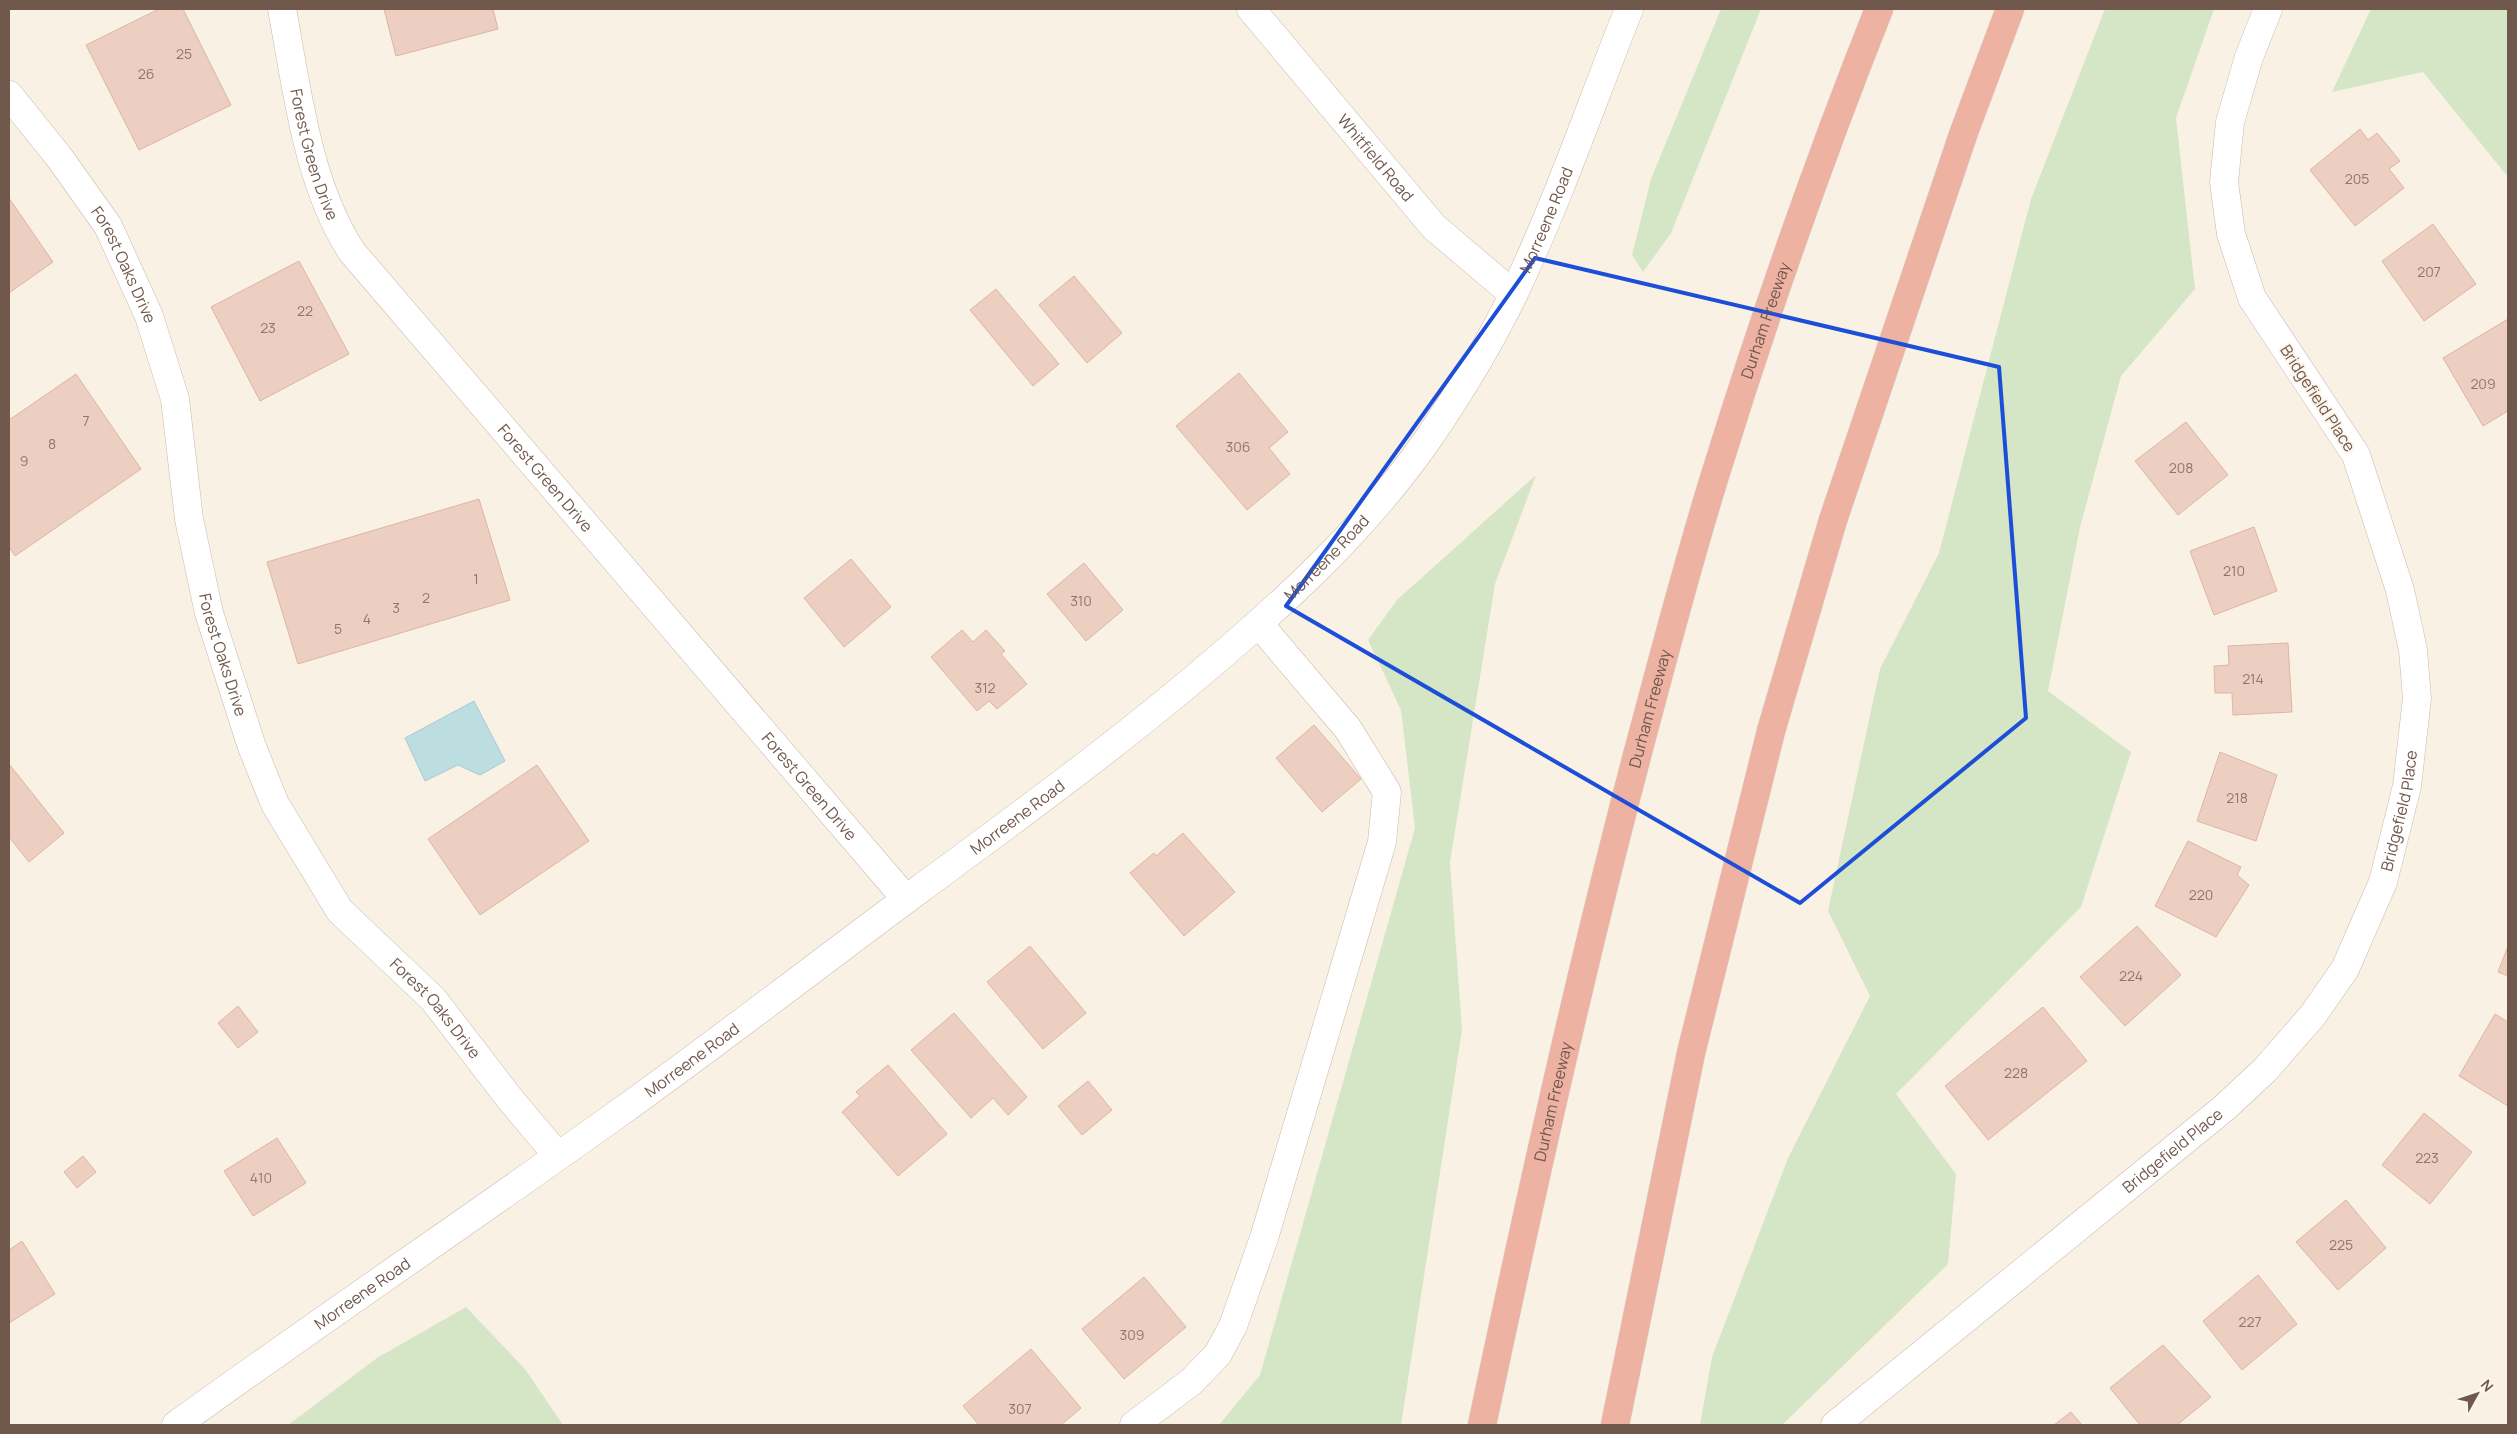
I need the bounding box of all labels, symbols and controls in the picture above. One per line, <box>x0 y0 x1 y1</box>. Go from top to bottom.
house number: 25 <box>176 44 192 63</box>
house number: 26 <box>138 64 154 83</box>
street label: Forest Green Drive <box>285 87 344 224</box>
street label: Whitfield Road <box>1333 109 1419 206</box>
street label: Morreene Road <box>1514 164 1578 276</box>
house number: 205 <box>2345 169 2369 188</box>
street label: Forest Oaks Drive <box>86 202 161 326</box>
street label: Durham Freeway <box>1735 258 1795 382</box>
house number: 207 <box>2417 262 2441 281</box>
house number: 22 <box>297 301 313 320</box>
house number: 23 <box>260 318 276 337</box>
street label: Bridgefield Place <box>2275 340 2361 456</box>
house number: 209 <box>2470 374 2496 393</box>
house number: 7 <box>82 411 90 430</box>
street label: Forest Green Drive <box>493 419 598 537</box>
house number: 8 <box>48 434 56 453</box>
house number: 306 <box>1226 437 1250 456</box>
house number: 9 <box>20 451 28 470</box>
house number: 208 <box>2169 458 2193 477</box>
street label: Morreene Road <box>1279 510 1374 606</box>
house number: 210 <box>2223 561 2245 580</box>
house number: 1 <box>473 569 479 588</box>
house number: 2 <box>422 588 430 607</box>
street label: Forest Oaks Drive <box>194 591 252 719</box>
house number: 310 <box>1070 591 1092 610</box>
house number: 3 <box>392 598 400 617</box>
house number: 4 <box>363 609 371 628</box>
house number: 5 <box>334 619 342 638</box>
street label: Durham Freeway <box>1623 646 1676 770</box>
house number: 214 <box>2242 669 2264 688</box>
house number: 312 <box>974 678 996 697</box>
street label: Forest Green Drive <box>757 728 862 845</box>
street label: Bridgefield Place <box>2375 749 2422 873</box>
street label: Morreene Road <box>965 775 1069 860</box>
house number: 218 <box>2226 788 2248 807</box>
house number: 220 <box>2189 885 2213 904</box>
street label: Forest Oaks Drive <box>385 953 486 1063</box>
house number: 224 <box>2119 966 2143 985</box>
street label: Morreene Road <box>640 1017 744 1102</box>
street label: Durham Freeway <box>1528 1039 1577 1164</box>
house number: 228 <box>2004 1063 2028 1082</box>
street label: Bridgefield Place <box>2117 1103 2227 1198</box>
house number: 223 <box>2415 1148 2439 1167</box>
house number: 410 <box>250 1168 272 1187</box>
house number: 225 <box>2329 1235 2353 1254</box>
street label: Morreene Road <box>310 1252 415 1335</box>
house number: 227 <box>2239 1312 2262 1331</box>
house number: 309 <box>1120 1325 1144 1344</box>
north arrow <box>2452 1369 2502 1419</box>
text: N <box>2477 1375 2498 1395</box>
house number: 307 <box>1008 1399 1032 1418</box>

